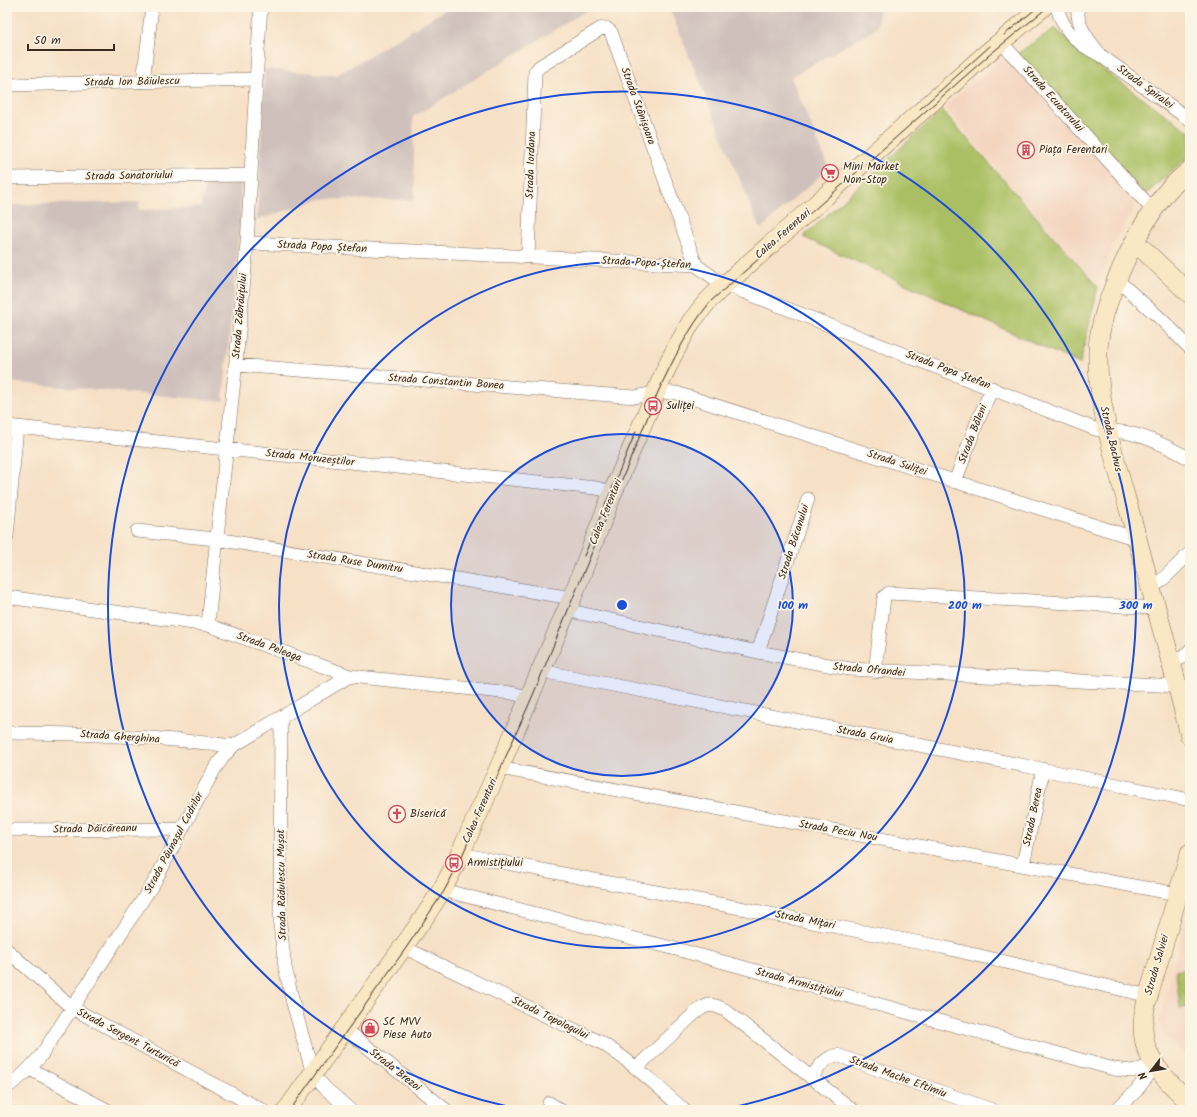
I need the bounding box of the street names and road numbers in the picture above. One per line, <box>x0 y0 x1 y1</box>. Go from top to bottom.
street label: Strada Spiralei <box>1113 60 1178 114</box>
street label: Strada Ecuatorului <box>1018 62 1088 137</box>
street label: Strada Stânișoara <box>616 65 660 147</box>
street label: Strada Ion Băiulescu <box>84 72 180 92</box>
street label: Strada Iordana <box>521 131 541 199</box>
street label: Strada Sanatoriului <box>85 166 173 186</box>
street label: Calea Ferentari <box>751 204 816 264</box>
street label: Strada Popa Ștefan <box>277 236 368 258</box>
street label: Strada Popa Ștefan <box>601 252 692 274</box>
street label: Strada Zăbrăuțului <box>227 272 253 360</box>
street label: Strada Popa Ștefan <box>903 345 993 395</box>
street label: Strada Constantin Bonea <box>387 369 505 395</box>
street label: Strada Băleni <box>953 401 993 466</box>
street label: Strada Bachus <box>1095 404 1127 474</box>
street label: Strada Moruzeștilor <box>265 444 357 472</box>
street label: Strada Suliței <box>865 445 930 481</box>
street label: Calea Ferentari <box>585 476 628 548</box>
street label: Strada Băcanului <box>773 502 815 582</box>
street label: Strada Ruse Dumitru <box>306 546 405 579</box>
street label: Strada Peleaga <box>234 627 304 667</box>
street label: Strada Ofrandei <box>832 658 906 682</box>
street label: Strada Gruia <box>835 721 895 749</box>
street label: Strada Gherghina <box>80 725 160 749</box>
street label: Calea Ferentari <box>458 775 503 847</box>
street label: Strada Berea <box>1018 786 1048 848</box>
street label: Strada Păunașul Codrilor <box>139 788 209 897</box>
street label: Strada Peciu Nou <box>797 815 880 847</box>
street label: Strada Dăicăreanu <box>53 819 138 839</box>
street label: Strada Rădulescu Mușat <box>272 828 292 941</box>
street label: Strada Mițari <box>773 905 837 935</box>
street label: Strada Salviei <box>1140 932 1174 998</box>
street label: Strada Armistițiului <box>753 963 845 1003</box>
street label: Strada Topologului <box>508 992 592 1045</box>
street label: Strada Sergent Turturică <box>74 1003 184 1074</box>
street label: Strada Brezoi <box>365 1044 425 1096</box>
street label: Strada Mache Eftimiu <box>847 1051 950 1103</box>

